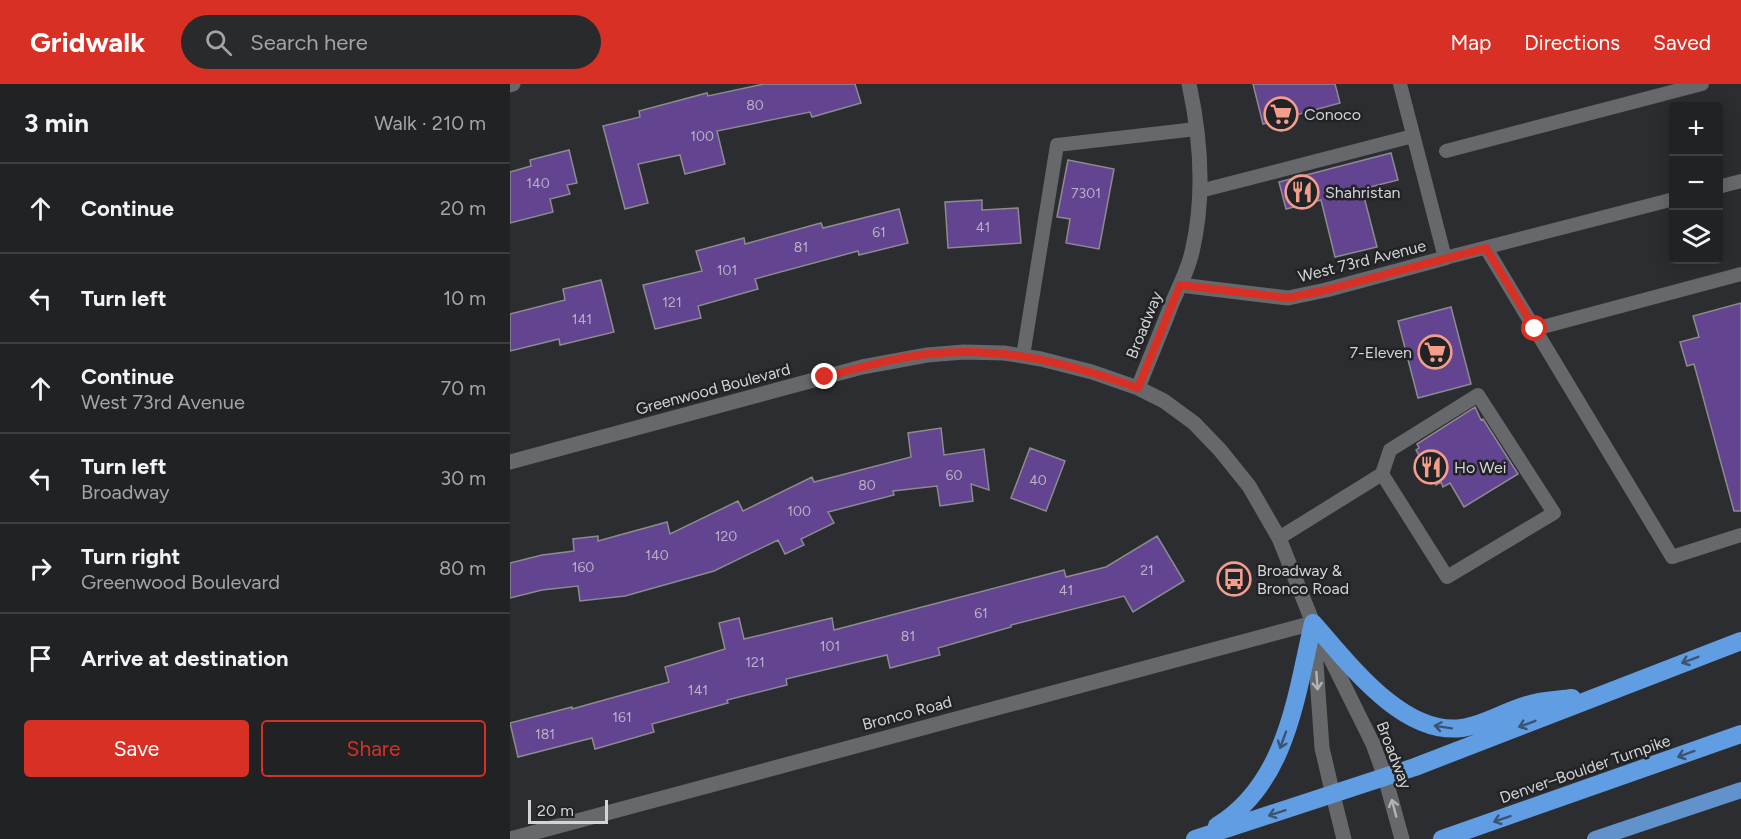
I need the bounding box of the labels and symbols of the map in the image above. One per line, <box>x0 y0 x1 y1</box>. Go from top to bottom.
supermarket icon: Conoco <box>1263 96 1299 132</box>
house number: 80 <box>746 97 764 114</box>
place label: Conoco <box>1304 105 1361 124</box>
house number: 100 <box>690 128 714 145</box>
restaurant icon: Shahristan <box>1284 174 1320 210</box>
house number: 140 <box>526 175 550 192</box>
place label: Shahristan <box>1325 183 1401 202</box>
house number: 7301 <box>1071 185 1101 202</box>
house number: 41 <box>976 219 990 236</box>
house number: 61 <box>872 224 886 241</box>
street label: West 73rd Avenue <box>1296 236 1428 286</box>
house number: 81 <box>794 239 808 256</box>
house number: 101 <box>717 262 737 279</box>
street label: Broadway <box>1122 288 1166 361</box>
house number: 121 <box>662 294 682 311</box>
house number: 141 <box>572 311 592 328</box>
route start <box>1521 315 1547 341</box>
supermarket icon: 7-Eleven <box>1417 334 1453 370</box>
place label: 7-Eleven <box>1349 343 1412 362</box>
street label: Greenwood Boulevard <box>634 359 792 419</box>
route end <box>811 363 837 389</box>
restaurant icon: Ho Wei <box>1413 449 1449 485</box>
place label: Ho Wei <box>1454 458 1506 477</box>
house number: 60 <box>946 467 962 484</box>
house number: 40 <box>1029 472 1047 489</box>
house number: 80 <box>858 477 876 494</box>
house number: 100 <box>787 503 811 520</box>
house number: 120 <box>715 528 737 545</box>
house number: 140 <box>645 547 669 564</box>
house number: 160 <box>572 559 594 576</box>
bus stop icon: Broadway & Bronco Road <box>1216 561 1252 597</box>
place label: Broadway & Bronco Road <box>1257 561 1349 598</box>
house number: 21 <box>1140 562 1154 579</box>
house number: 41 <box>1059 582 1073 599</box>
house number: 61 <box>974 605 988 622</box>
house number: 81 <box>901 628 915 645</box>
house number: 101 <box>820 638 840 655</box>
house number: 121 <box>745 654 765 671</box>
one-way arrow <box>1682 656 1700 667</box>
one-way arrow <box>1312 670 1323 690</box>
house number: 141 <box>688 682 708 699</box>
street label: Bronco Road <box>860 692 954 734</box>
house number: 161 <box>612 709 632 726</box>
street label: Broadway <box>1372 719 1416 792</box>
one-way arrow <box>1518 719 1537 730</box>
one-way arrow <box>1433 721 1453 732</box>
house number: 181 <box>535 726 555 743</box>
one-way arrow <box>1277 730 1288 749</box>
street label: Denver–Boulder Turnpike <box>1497 731 1673 807</box>
one-way arrow <box>1677 749 1696 760</box>
scale bar <box>528 797 608 824</box>
one-way arrow <box>1388 799 1399 818</box>
one-way arrow <box>1268 808 1287 819</box>
one-way arrow <box>1493 814 1512 825</box>

